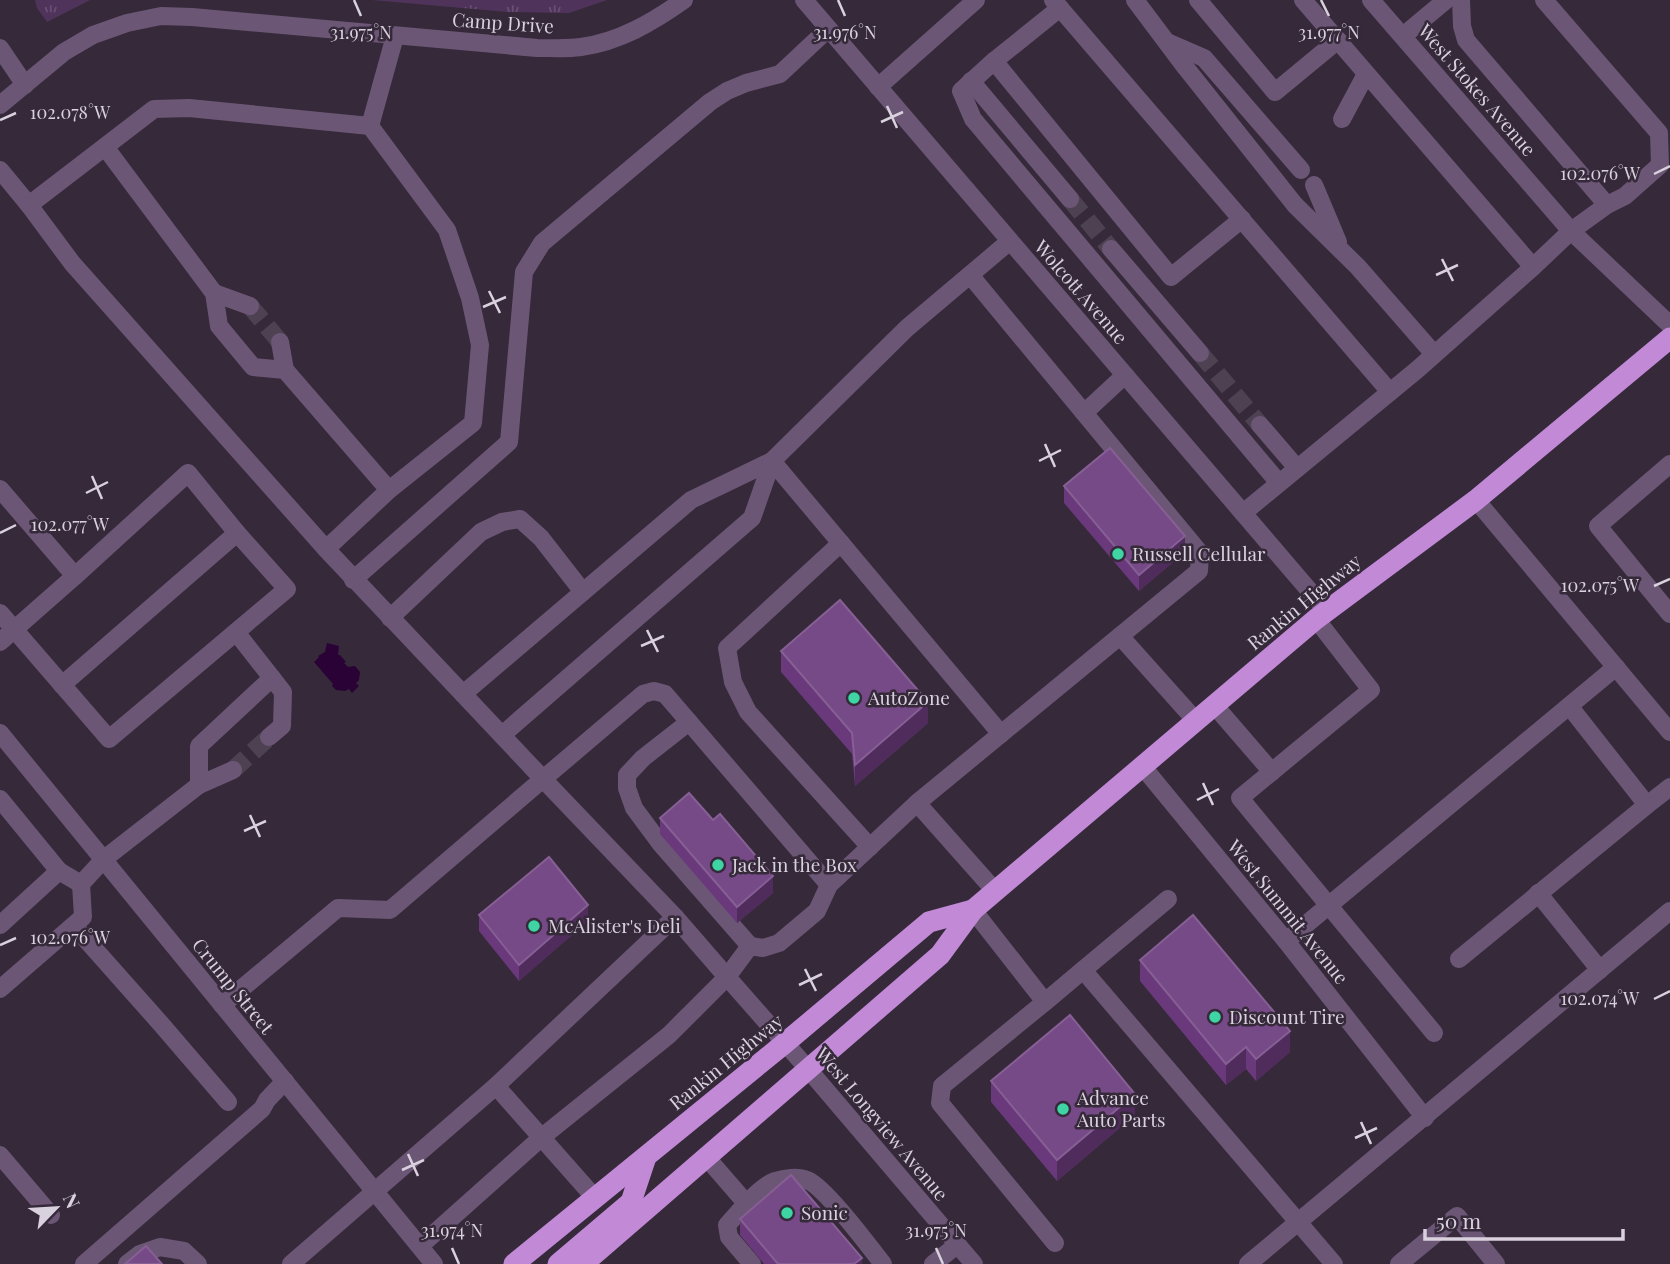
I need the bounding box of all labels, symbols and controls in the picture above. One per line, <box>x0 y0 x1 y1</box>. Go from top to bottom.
street label: Camp Drive <box>451 5 555 39</box>
street label: West Stokes Avenue <box>1412 17 1542 161</box>
text: 31.975°N <box>330 20 392 44</box>
text: 31.976°N <box>813 20 877 44</box>
text: 31.977°N <box>1298 20 1360 44</box>
text: 102.078°W <box>30 100 111 124</box>
text: 102.076°W <box>1560 161 1641 185</box>
street label: Wolcott Avenue <box>1029 233 1134 349</box>
text: 102.077°W <box>31 512 110 536</box>
place label: Russell Cellular <box>1132 540 1266 566</box>
marker: Russell Cellular <box>1110 546 1126 562</box>
street label: Rankin Highway <box>1241 547 1366 655</box>
text: 102.075°W <box>1561 573 1640 597</box>
place label: AutoZone <box>867 684 950 710</box>
marker: AutoZone <box>846 690 862 706</box>
street label: West Summit Avenue <box>1222 833 1355 989</box>
place label: Jack in the Box <box>731 851 857 877</box>
marker: Jack in the Box <box>710 857 726 873</box>
place label: McAlister's Deli <box>548 912 681 938</box>
marker: McAlister's Deli <box>526 918 542 934</box>
text: 102.076°W <box>30 925 111 949</box>
street label: Crump Street <box>187 932 281 1039</box>
text: 102.074°W <box>1561 986 1640 1010</box>
place label: Discount Tire <box>1229 1003 1345 1029</box>
street label: Rankin Highway <box>663 1007 788 1115</box>
marker: Discount Tire <box>1207 1009 1223 1025</box>
street label: West Longview Avenue <box>810 1040 955 1206</box>
place label: Advance Auto Parts <box>1076 1084 1165 1132</box>
marker: Advance Auto Parts <box>1055 1101 1071 1117</box>
north arrow <box>21 1173 91 1243</box>
text: N <box>58 1189 87 1212</box>
scale bar <box>1425 1198 1623 1242</box>
place label: Sonic <box>801 1199 848 1225</box>
marker: Sonic <box>779 1205 795 1221</box>
text: 50 m <box>1436 1206 1482 1234</box>
text: 31.974°N <box>421 1218 483 1242</box>
text: 31.975°N <box>905 1218 967 1242</box>

